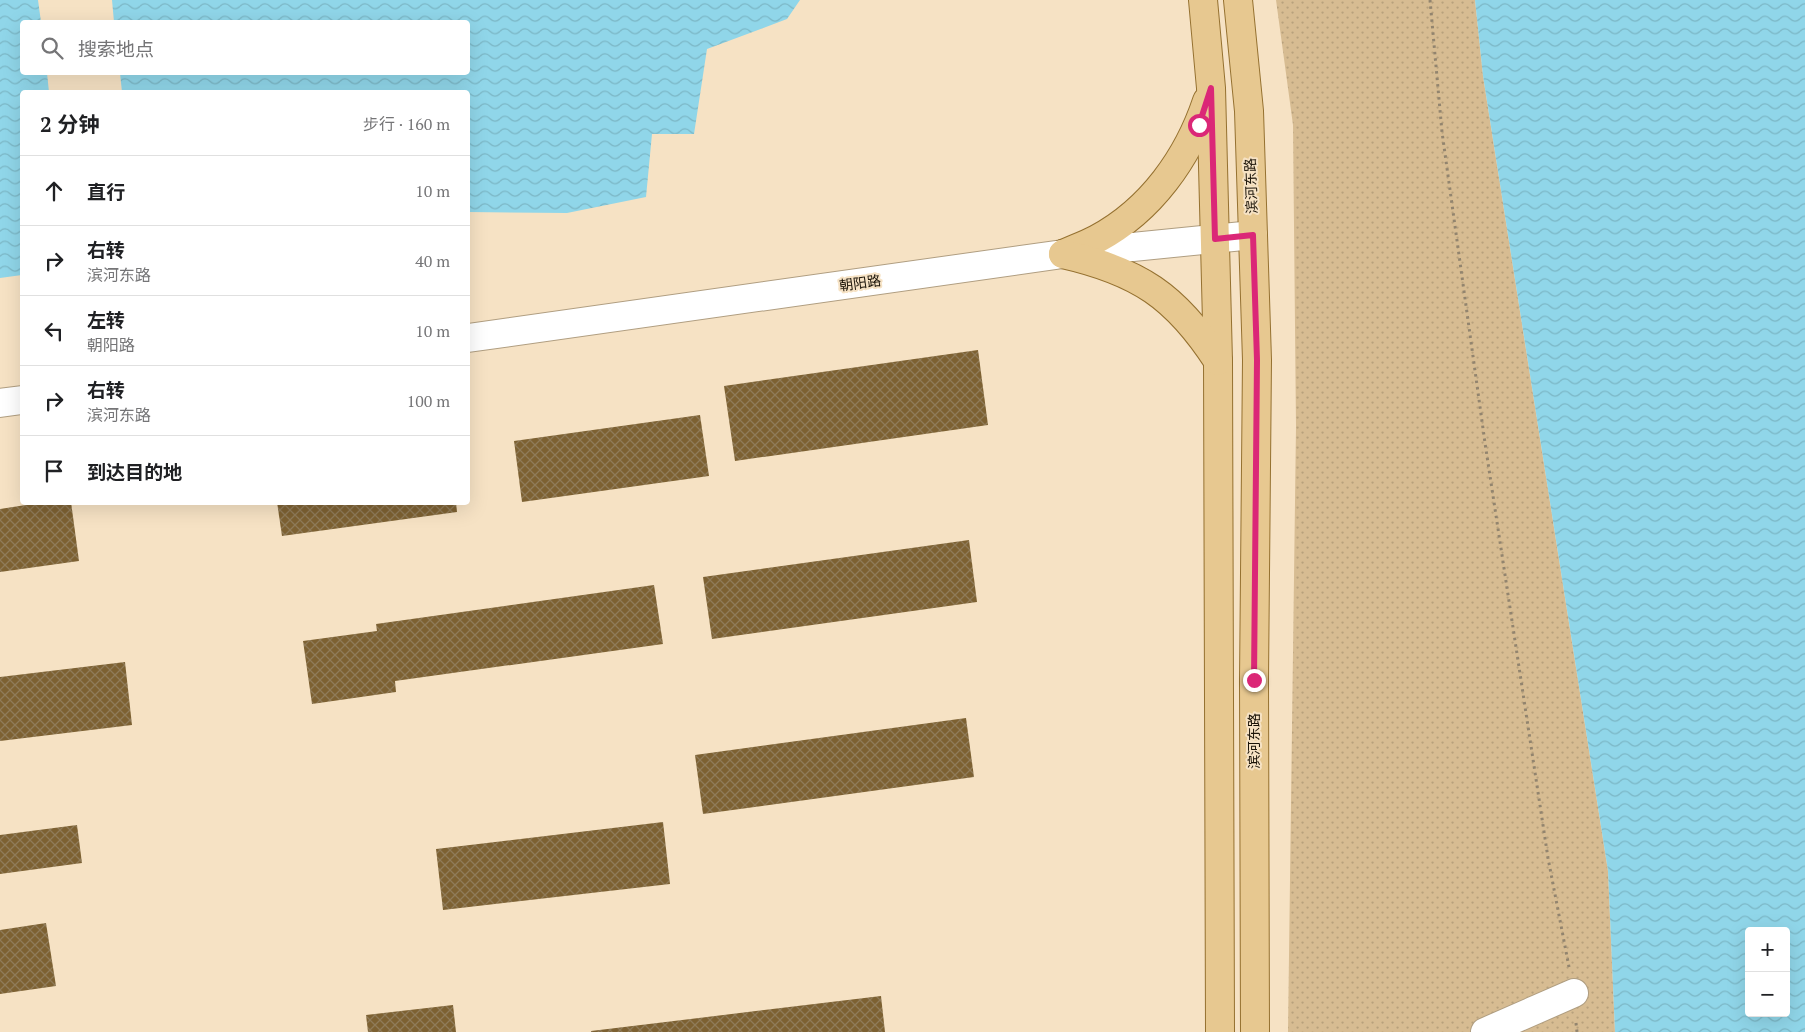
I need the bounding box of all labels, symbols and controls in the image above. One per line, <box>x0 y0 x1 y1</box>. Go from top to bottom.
search box <box>20 20 470 75</box>
icon: search <box>38 34 66 62</box>
text: 搜索地点 <box>78 36 154 61</box>
text: 2 分钟 <box>40 110 100 138</box>
text: 步行 · 160 m <box>363 113 450 135</box>
route start <box>1188 114 1211 137</box>
street label: 滨河东路 <box>1240 158 1261 214</box>
icon: ahead <box>40 177 68 205</box>
text: 直行 <box>87 179 125 204</box>
text: 10 m <box>415 180 450 202</box>
text: 右转 <box>87 237 125 262</box>
icon: right <box>40 247 68 275</box>
text: 40 m <box>415 250 450 272</box>
text: 滨河东路 <box>87 264 151 286</box>
street label: 朝阳路 <box>838 270 882 295</box>
text: 左转 <box>87 307 125 332</box>
icon: left <box>40 317 68 345</box>
text: 10 m <box>415 320 450 342</box>
text: 朝阳路 <box>87 334 135 356</box>
text: 右转 <box>87 377 125 402</box>
icon: right <box>40 387 68 415</box>
text: 100 m <box>407 390 450 412</box>
text: 滨河东路 <box>87 404 151 426</box>
icon: arrive <box>40 457 68 485</box>
text: 到达目的地 <box>87 459 182 484</box>
route end <box>1243 669 1266 692</box>
street label: 滨河东路 <box>1244 713 1263 769</box>
map controls <box>1745 927 1790 1017</box>
button: + <box>1745 927 1790 972</box>
button: − <box>1745 972 1790 1017</box>

